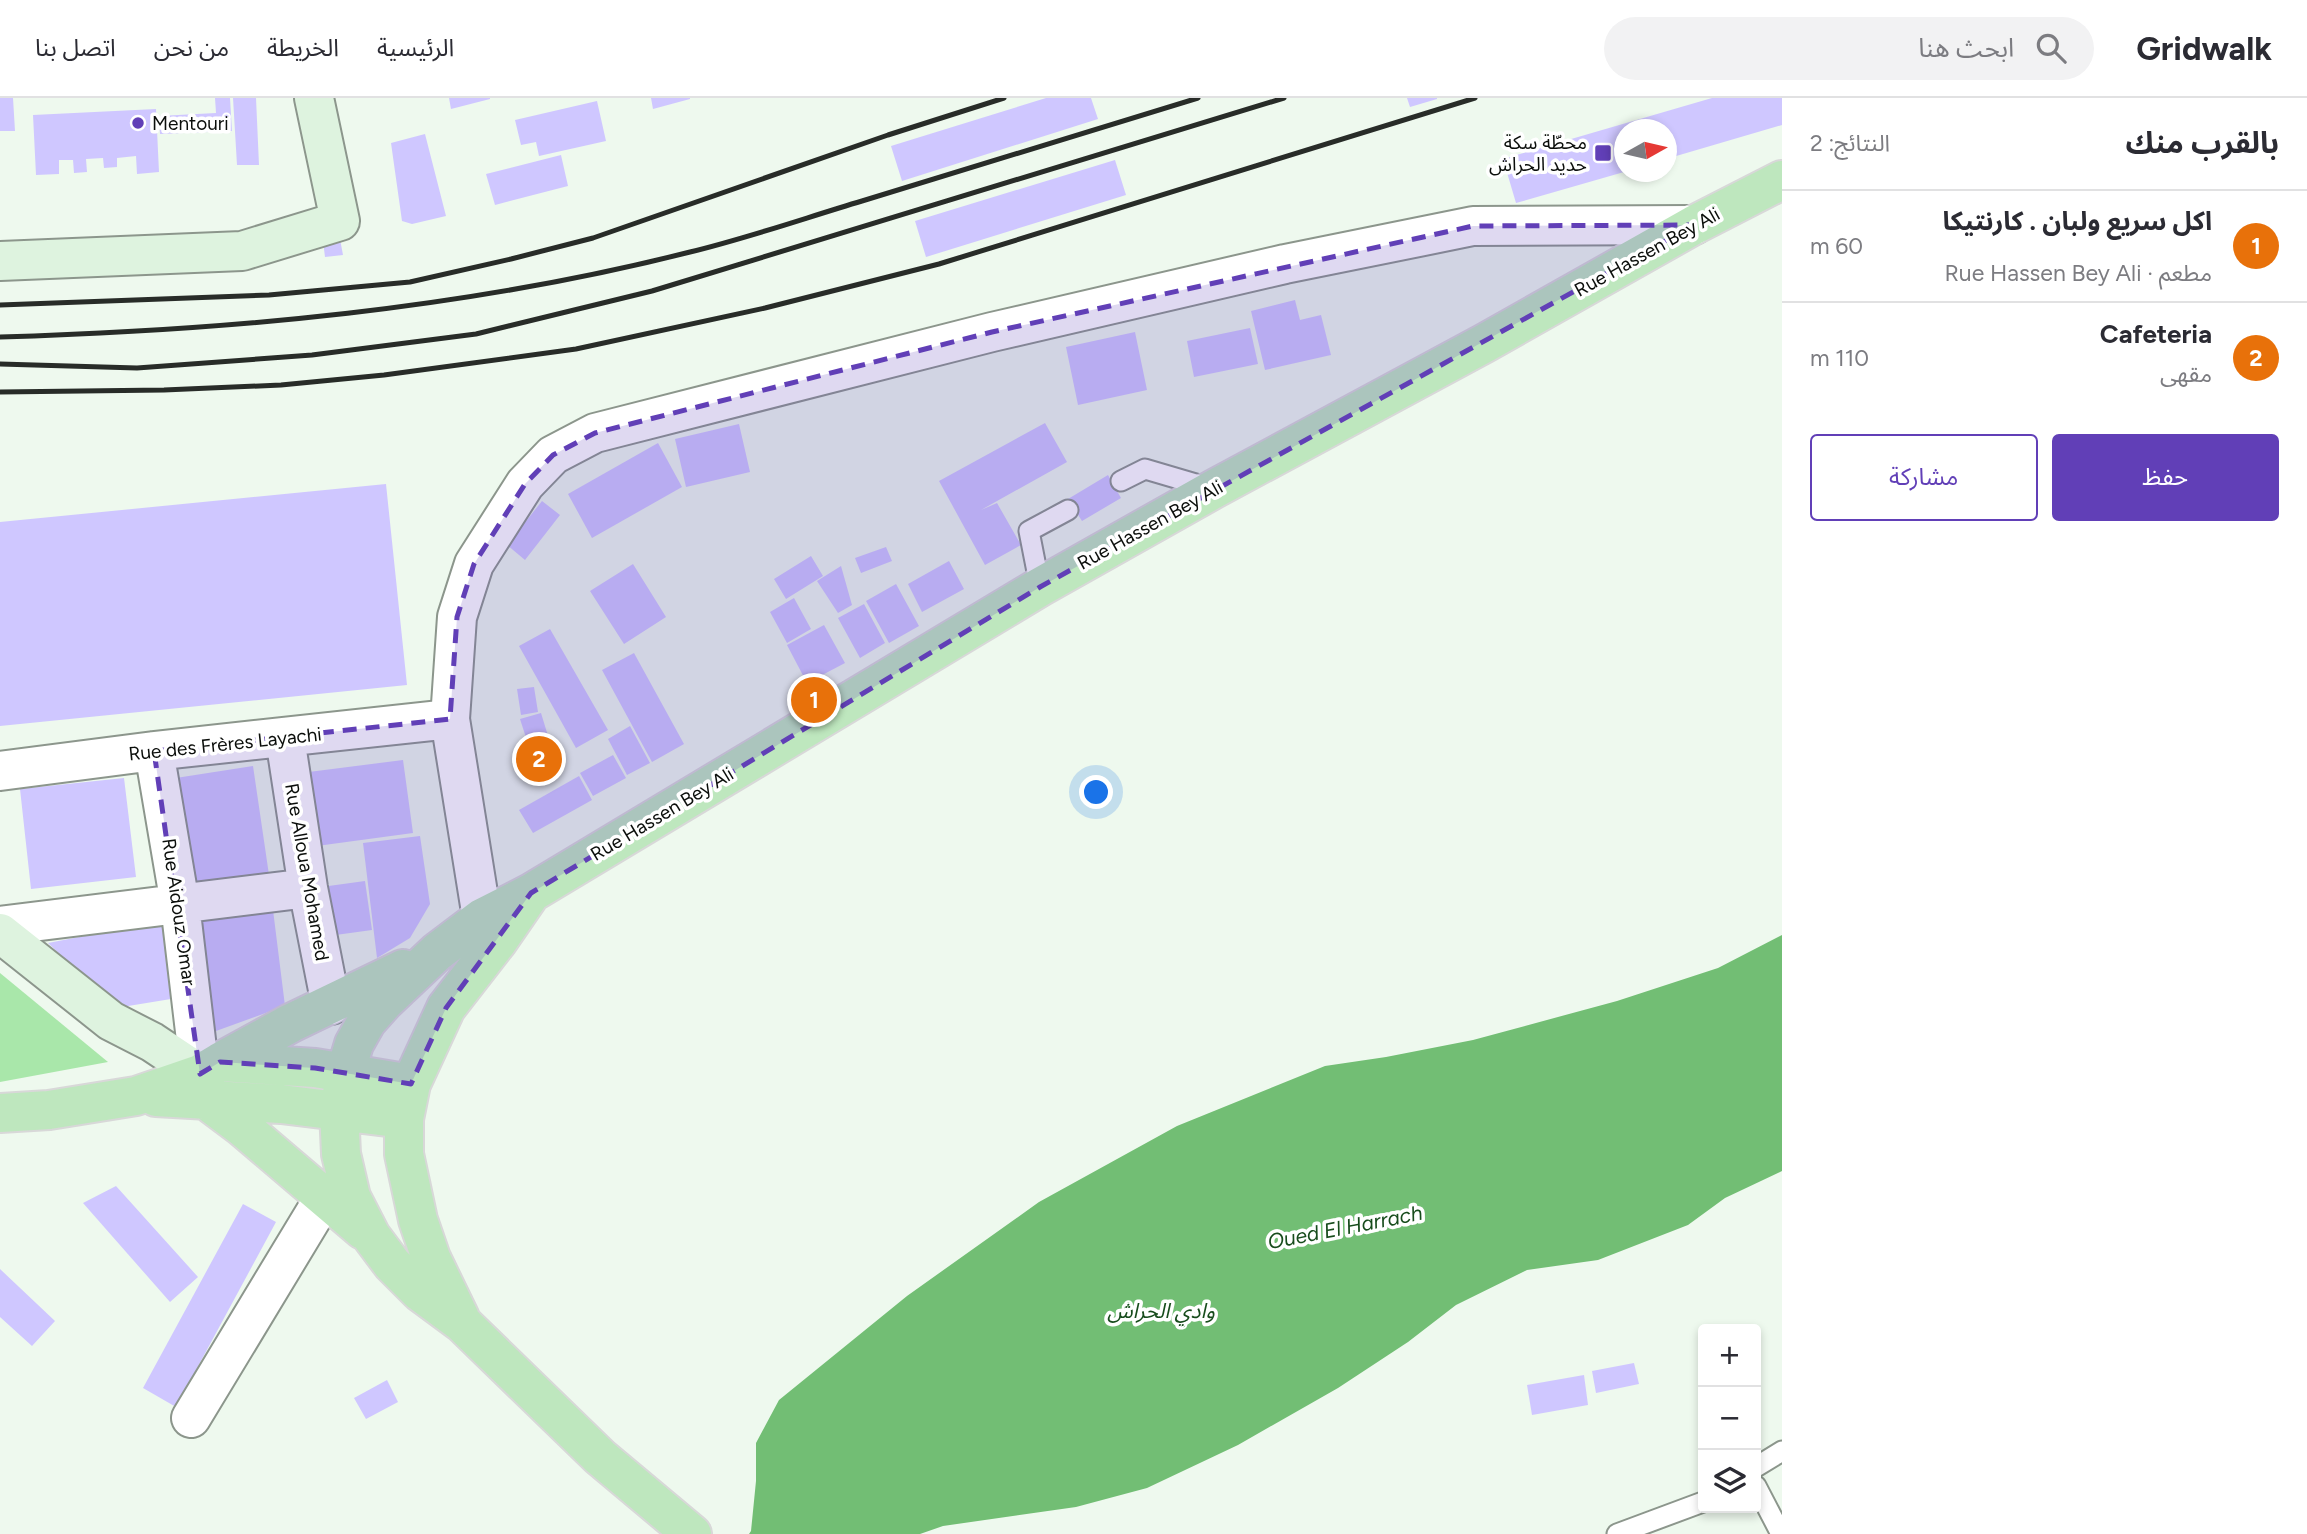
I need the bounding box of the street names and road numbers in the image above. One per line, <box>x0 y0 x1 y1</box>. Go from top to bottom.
street label: Rue Hassen Bey Ali <box>1570 202 1724 302</box>
street label: Rue Hassen Bey Ali <box>1073 475 1227 575</box>
street label: Rue des Frères Layachi <box>127 722 323 766</box>
street label: Rue Hassen Bey Ali <box>586 762 738 866</box>
street label: Rue Alloua Mohamed <box>280 781 334 963</box>
street label: Rue Aidouz Omar <box>157 837 201 988</box>

